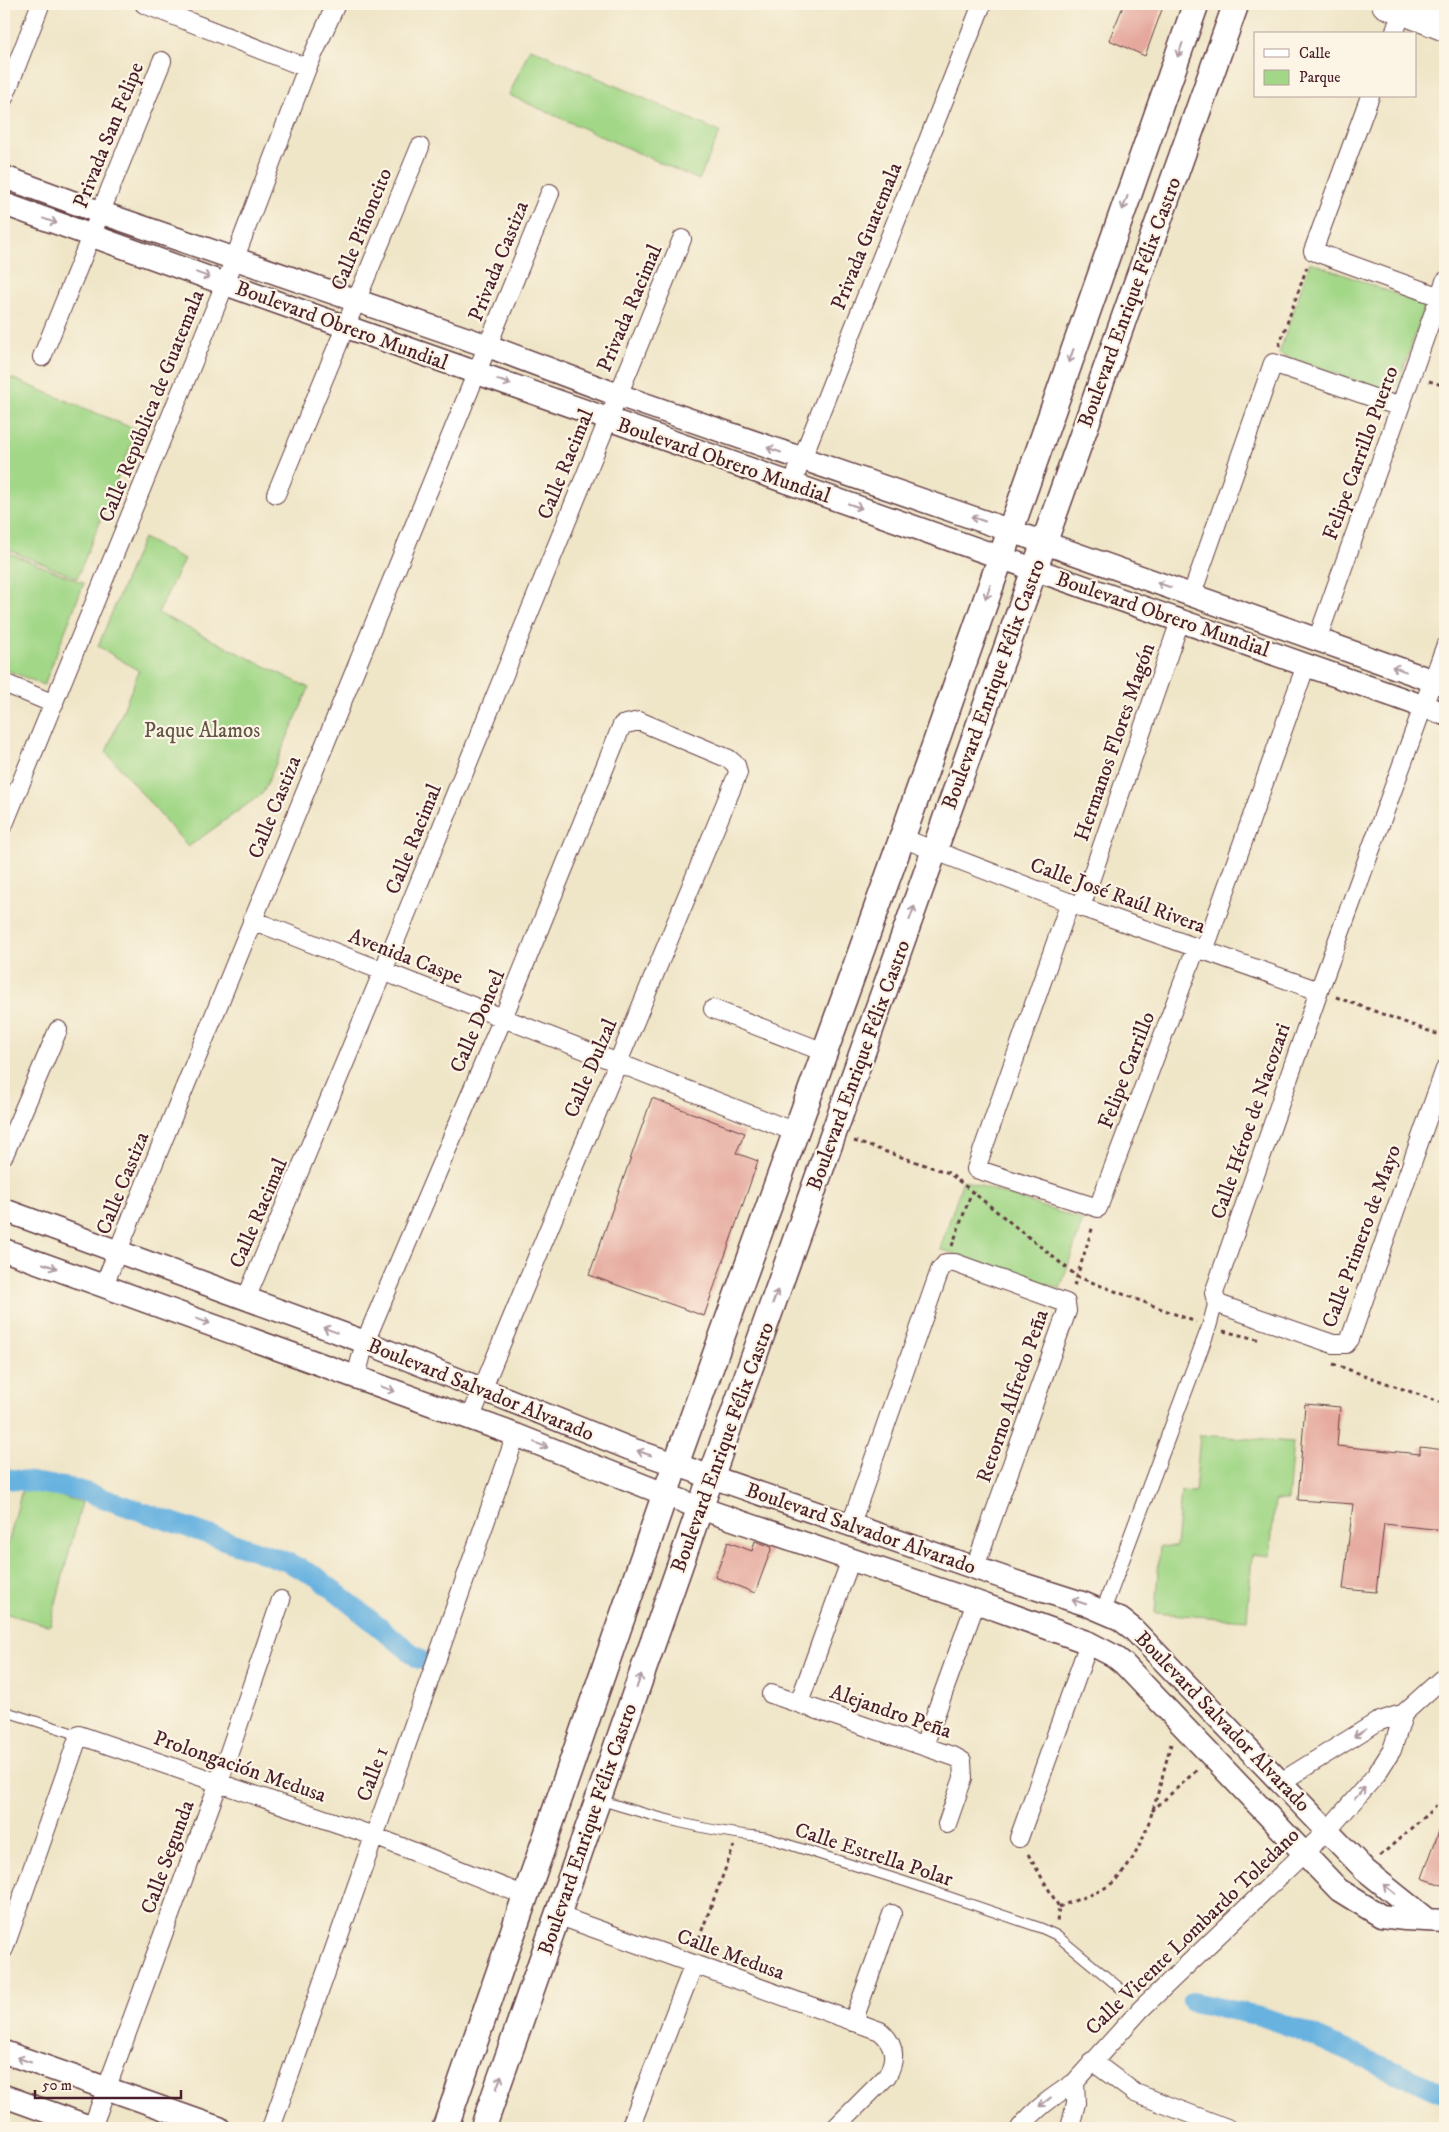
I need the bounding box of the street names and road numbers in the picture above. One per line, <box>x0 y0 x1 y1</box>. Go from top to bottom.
street label: Privada San Felipe <box>68 58 150 212</box>
street label: Privada Guatemala <box>826 159 908 314</box>
street label: Calle Piñoncito <box>326 164 398 294</box>
street label: Boulevard Enrique Félix Castro <box>1072 174 1187 431</box>
street label: Privada Castiza <box>463 197 535 325</box>
street label: Privada Racimal <box>591 240 669 376</box>
street label: Boulevard Obrero Mundial <box>232 275 452 377</box>
street label: Calle República de Guatemala <box>93 286 211 526</box>
street label: Felipe Carrillo Puerto <box>1317 363 1405 544</box>
street label: Calle Racimal <box>532 405 600 523</box>
street label: Boulevard Obrero Mundial <box>613 412 835 510</box>
street label: Boulevard Enrique Félix Castro <box>936 556 1051 813</box>
street label: Boulevard Obrero Mundial <box>1052 566 1274 664</box>
street label: Hermanos Flores Magón <box>1069 640 1161 845</box>
street label: Calle Castiza <box>243 752 307 863</box>
street label: Calle Racimal <box>380 780 448 898</box>
street label: Calle José Raúl Rivera <box>1026 852 1209 940</box>
street label: Avenida Caspe <box>345 923 467 991</box>
street label: Boulevard Enrique Félix Castro <box>801 937 916 1194</box>
street label: Calle Doncel <box>445 965 512 1077</box>
street label: Felipe Carrillo <box>1093 1008 1161 1133</box>
street label: Calle Dulzal <box>558 1014 624 1122</box>
street label: Calle Héroe de Nacozari <box>1205 1020 1297 1223</box>
street label: Calle Castiza <box>91 1128 155 1239</box>
street label: Calle Primero de Mayo <box>1317 1141 1407 1331</box>
street label: Calle Racimal <box>224 1154 294 1272</box>
street label: Retorno Alfredo Peña <box>971 1306 1055 1486</box>
street label: Boulevard Enrique Félix Castro <box>665 1319 780 1576</box>
street label: Boulevard Salvador Alvarado <box>364 1333 598 1447</box>
street label: Boulevard Salvador Alvarado <box>742 1477 979 1581</box>
street label: Boulevard Salvador Alvarado <box>1129 1626 1316 1818</box>
street label: Alejandro Peña <box>827 1679 955 1745</box>
street label: Boulevard Enrique Félix Castro <box>533 1700 643 1959</box>
street label: Prolongación Medusa <box>150 1725 330 1809</box>
street label: Calle 1 <box>351 1743 395 1805</box>
street label: Calle Segunda <box>135 1797 201 1918</box>
street label: Calle Estrella Polar <box>791 1817 956 1893</box>
street label: Calle Vicente Lombardo Toledano <box>1080 1822 1305 2041</box>
street label: Calle Medusa <box>673 1923 788 1986</box>

